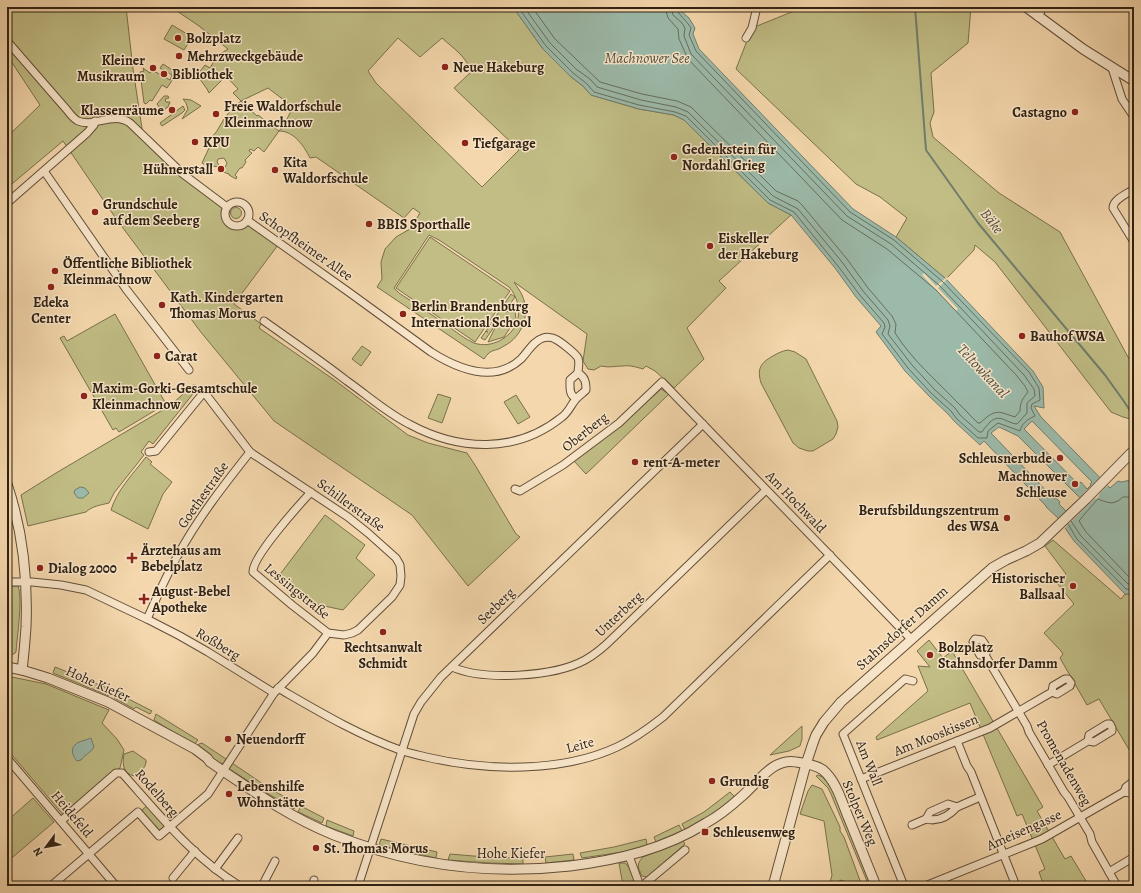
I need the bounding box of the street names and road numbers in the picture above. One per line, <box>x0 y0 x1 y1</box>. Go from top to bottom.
street label: Schopfheimer Allee <box>255 207 357 285</box>
street label: Oberberg <box>558 408 612 456</box>
street label: Goethestraße <box>173 458 233 532</box>
street label: Am Hochwald <box>761 466 831 538</box>
street label: Schillerstraße <box>313 474 389 536</box>
street label: Lessingstraße <box>260 559 334 623</box>
street label: Stahnsdorfer Damm <box>852 581 952 674</box>
street label: Seeberg <box>473 583 519 629</box>
street label: Unterberg <box>591 587 647 641</box>
street label: Roßberg <box>192 623 244 665</box>
street label: Hohe Kiefer <box>63 661 134 707</box>
street label: Am Mooskissen <box>890 709 981 761</box>
street label: Promenadenweg <box>1032 717 1096 809</box>
street label: Leite <box>564 732 596 758</box>
street label: Am Wall <box>851 736 887 789</box>
street label: Rodelberg <box>131 765 183 821</box>
street label: Stolper Weg <box>838 777 882 849</box>
street label: Heidefeld <box>47 786 98 842</box>
street label: Ameisengasse <box>983 805 1065 855</box>
street label: Hohe Kiefer <box>477 844 546 863</box>

